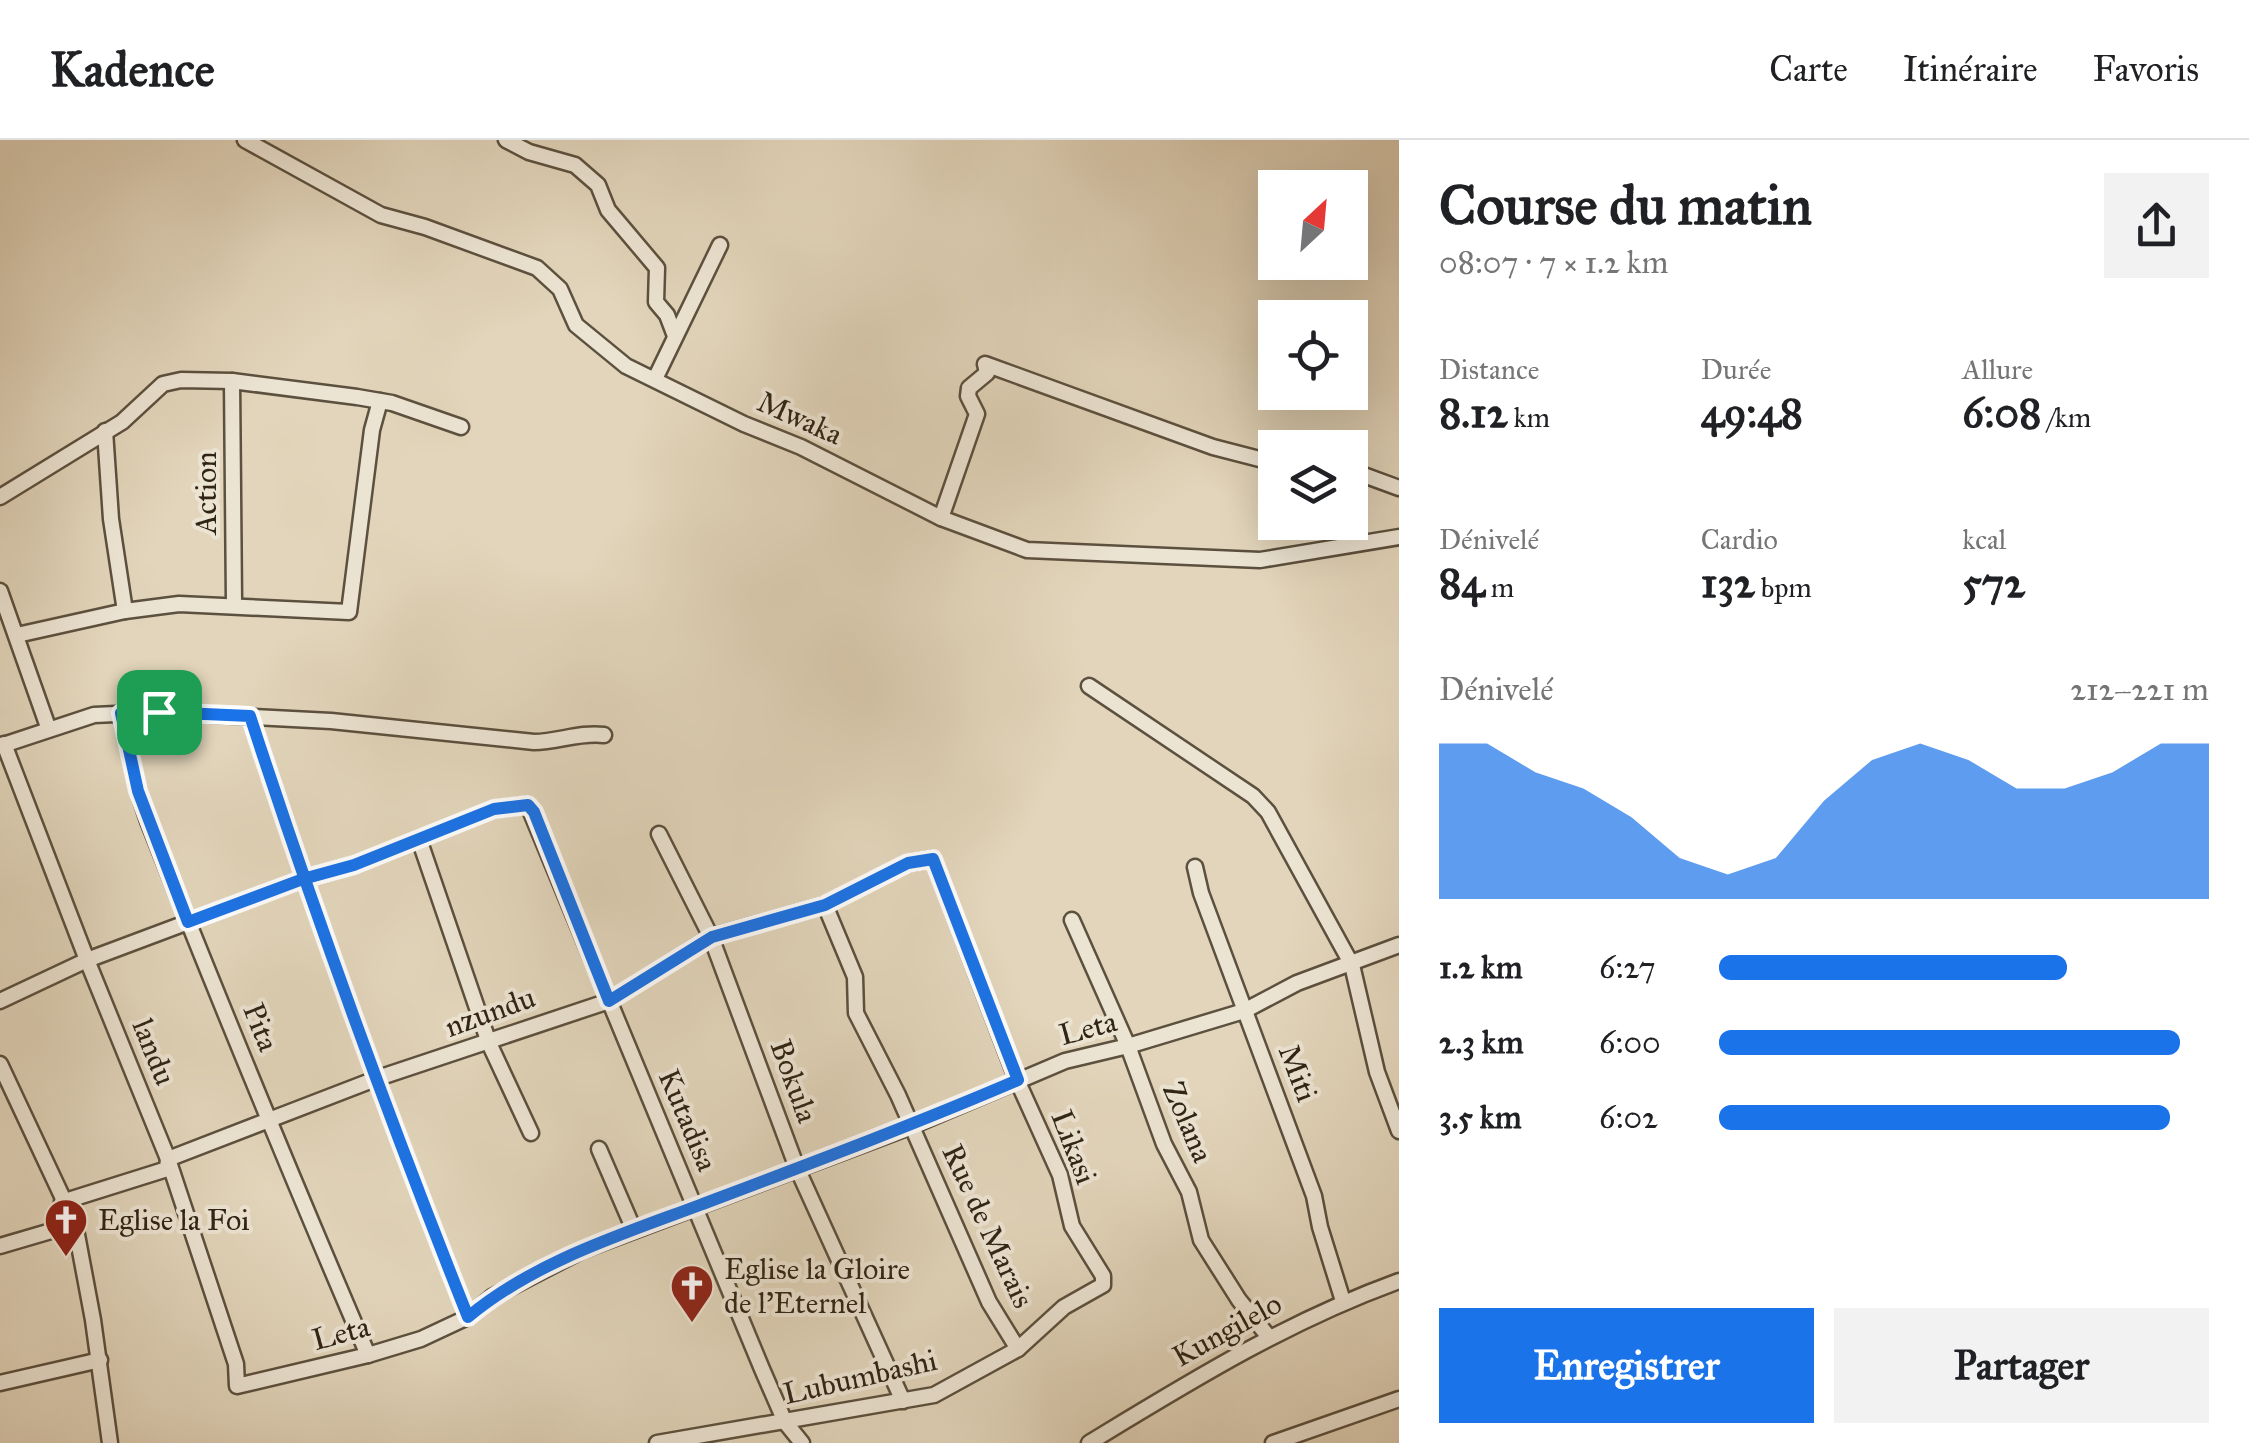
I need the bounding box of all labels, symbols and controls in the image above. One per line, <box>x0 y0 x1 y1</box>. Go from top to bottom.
text: Kadence <box>50 40 215 99</box>
text: Carte <box>1769 48 1848 91</box>
text: Itinéraire <box>1903 48 2038 91</box>
text: Favoris <box>2093 48 2199 91</box>
north arrow <box>1258 170 1368 280</box>
map controls <box>1258 170 1368 540</box>
text: Course du matin <box>1439 172 1812 239</box>
button: share <box>2104 173 2209 278</box>
text: 08:07 · 7 × 1.2 km <box>1439 243 1668 282</box>
button: locate <box>1258 300 1368 410</box>
text: Distance <box>1439 352 1539 387</box>
text: Durée <box>1701 352 1771 387</box>
text: Allure <box>1962 352 2033 387</box>
street label: Mwaka <box>752 383 848 453</box>
text: 8.12 <box>1439 387 1507 439</box>
text: 49:48 <box>1701 387 1803 439</box>
text: 6:08 <box>1962 387 2041 439</box>
text: km <box>1507 400 1550 435</box>
text: /km <box>2041 400 2091 435</box>
button: layers <box>1258 430 1368 540</box>
street label: Action <box>188 452 224 537</box>
text: Dénivelé <box>1439 522 1539 557</box>
text: Cardio <box>1701 522 1778 557</box>
text: kcal <box>1962 522 2006 557</box>
text: 84 <box>1439 557 1485 609</box>
text: 132 <box>1701 557 1755 609</box>
text: 572 <box>1962 557 2025 609</box>
text: m <box>1485 570 1514 605</box>
text: bpm <box>1755 570 1812 605</box>
pin <box>117 670 202 755</box>
text: Dénivelé <box>1439 670 1554 709</box>
text: 212–221 m <box>2070 670 2209 709</box>
icon: arrive <box>132 685 187 740</box>
text: 1.2 km <box>1439 948 1523 987</box>
text: 6:27 <box>1599 948 1655 987</box>
street label: nzundu <box>440 979 540 1045</box>
street label: Pita <box>235 998 287 1057</box>
street label: Leta <box>1055 1003 1121 1053</box>
street label: landu <box>125 1014 183 1090</box>
text: 2.3 km <box>1439 1023 1524 1062</box>
text: 6:00 <box>1599 1023 1661 1062</box>
street label: Bokula <box>762 1035 826 1128</box>
street label: Miti <box>1271 1040 1325 1106</box>
street label: Kutadisa <box>651 1064 726 1177</box>
street label: Zolana <box>1155 1076 1221 1168</box>
text: 3.5 km <box>1439 1098 1522 1137</box>
text: 6:02 <box>1599 1098 1658 1137</box>
street label: Likasi <box>1044 1105 1104 1189</box>
street label: Rue de Marais <box>934 1138 1042 1314</box>
church icon: Eglise la Foi <box>43 1197 89 1258</box>
place label: Eglise la Foi <box>98 1202 250 1238</box>
place label: Eglise la Gloire de l'Eternel <box>724 1251 910 1321</box>
church icon: Eglise la Gloire de l'Eternel <box>669 1263 715 1324</box>
street label: Kungilelo <box>1166 1285 1288 1375</box>
street label: Leta <box>308 1308 374 1358</box>
button: Enregistrer <box>1439 1308 1814 1423</box>
button: Partager <box>1834 1308 2209 1423</box>
street label: Lubumbashi <box>780 1342 940 1412</box>

